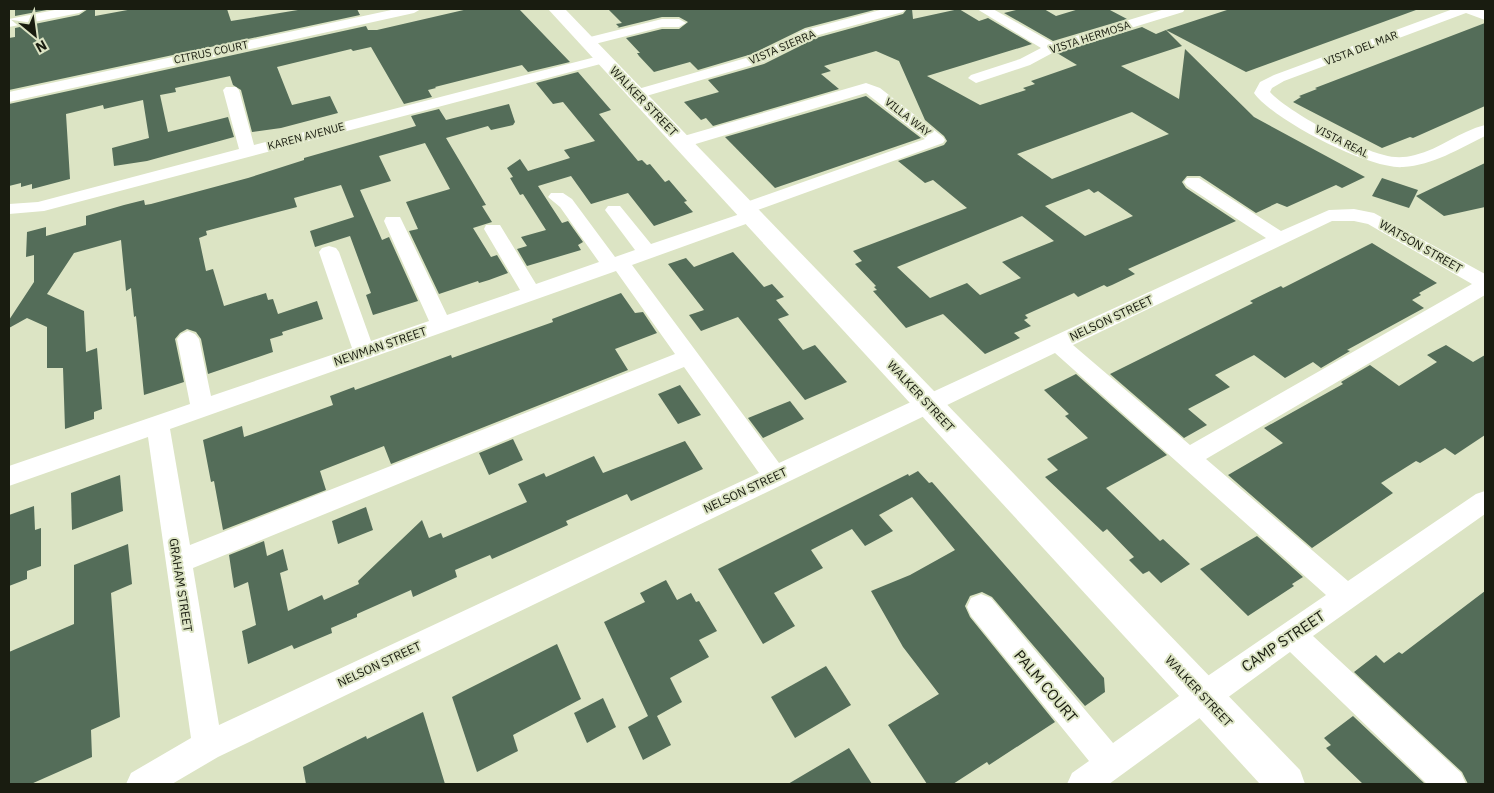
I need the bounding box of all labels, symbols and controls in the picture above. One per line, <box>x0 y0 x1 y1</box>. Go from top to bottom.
north arrow <box>10 10 60 60</box>
street label: VISTA HERMOSA <box>1048 17 1132 57</box>
street label: VISTA SIERRA <box>747 27 817 67</box>
street label: VISTA DEL MAR <box>1322 28 1400 68</box>
text: N <box>33 36 50 57</box>
street label: CITRUS COURT <box>172 37 250 67</box>
street label: WALKER STREET <box>607 63 681 139</box>
street label: VILLA WAY <box>882 95 934 140</box>
street label: KAREN AVENUE <box>266 119 346 153</box>
street label: VISTA REAL <box>1313 121 1372 161</box>
street label: WATSON STREET <box>1377 216 1465 276</box>
street label: NELSON STREET <box>1067 292 1155 344</box>
street label: NEWMAN STREET <box>332 323 428 369</box>
street label: WALKER STREET <box>884 357 958 435</box>
street label: NELSON STREET <box>701 464 789 516</box>
street label: GRAHAM STREET <box>166 537 196 633</box>
street label: CAMP STREET <box>1238 606 1329 676</box>
street label: NELSON STREET <box>335 638 423 690</box>
street label: PALM COURT <box>1010 646 1082 727</box>
street label: WALKER STREET <box>1162 652 1236 730</box>

